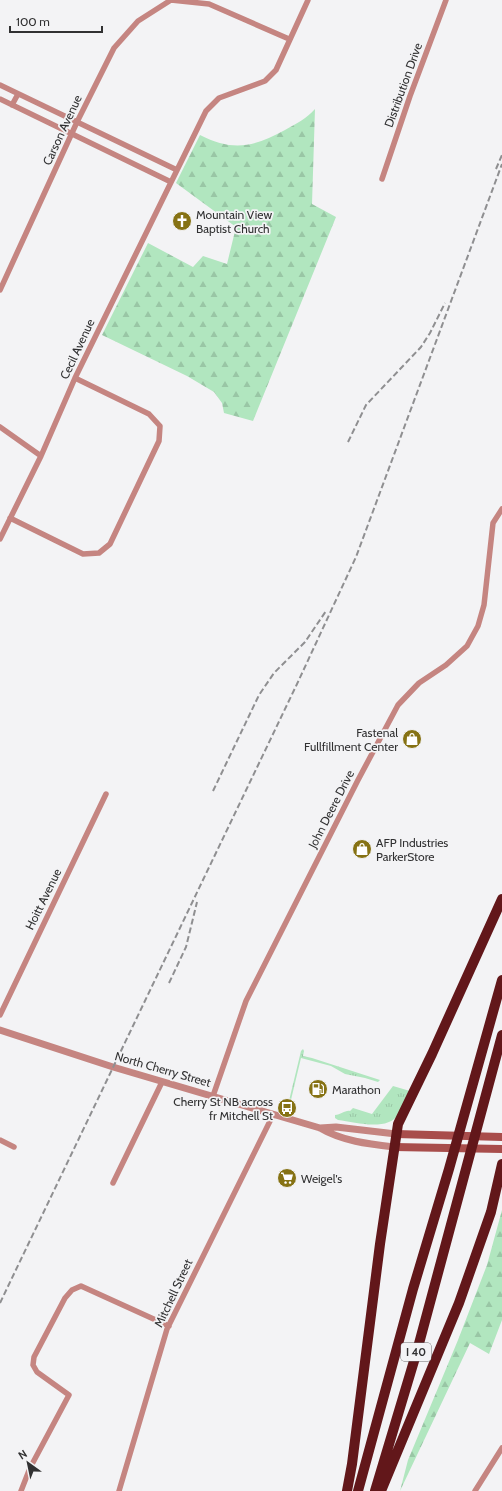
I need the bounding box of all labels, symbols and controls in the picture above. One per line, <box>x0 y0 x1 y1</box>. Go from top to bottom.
scale bar <box>10 8 102 34</box>
text: 100 m <box>16 14 50 29</box>
street label: Distribution Drive <box>381 41 425 129</box>
street label: Carson Avenue <box>39 92 85 168</box>
place label: Mountain View Baptist Church <box>196 207 272 236</box>
church icon: Mountain View Baptist Church <box>171 210 193 232</box>
street label: Cecil Avenue <box>56 316 98 382</box>
place label: Fastenal Fullfillment Center <box>304 725 398 754</box>
shop icon: Fastenal Fullfillment Center <box>401 728 423 750</box>
street label: John Deere Drive <box>304 767 357 851</box>
place label: AFP Industries ParkerStore <box>376 835 448 864</box>
shop icon: AFP Industries ParkerStore <box>351 838 373 860</box>
street label: Hoitt Avenue <box>22 866 64 932</box>
street label: North Cherry Street <box>113 1048 213 1090</box>
fuel station icon: Marathon <box>307 1078 329 1100</box>
place label: Marathon <box>332 1082 381 1097</box>
place label: Cherry St NB across fr Mitchell St <box>173 1094 273 1123</box>
bus stop icon: Cherry St NB across fr Mitchell St <box>276 1097 298 1119</box>
supermarket icon: Weigel's <box>276 1167 298 1189</box>
place label: Weigel's <box>301 1171 342 1186</box>
street label: Mitchell Street <box>151 1257 195 1329</box>
road number: I 40 <box>401 1343 431 1361</box>
north arrow <box>8 1443 48 1483</box>
text: N <box>15 1447 30 1463</box>

